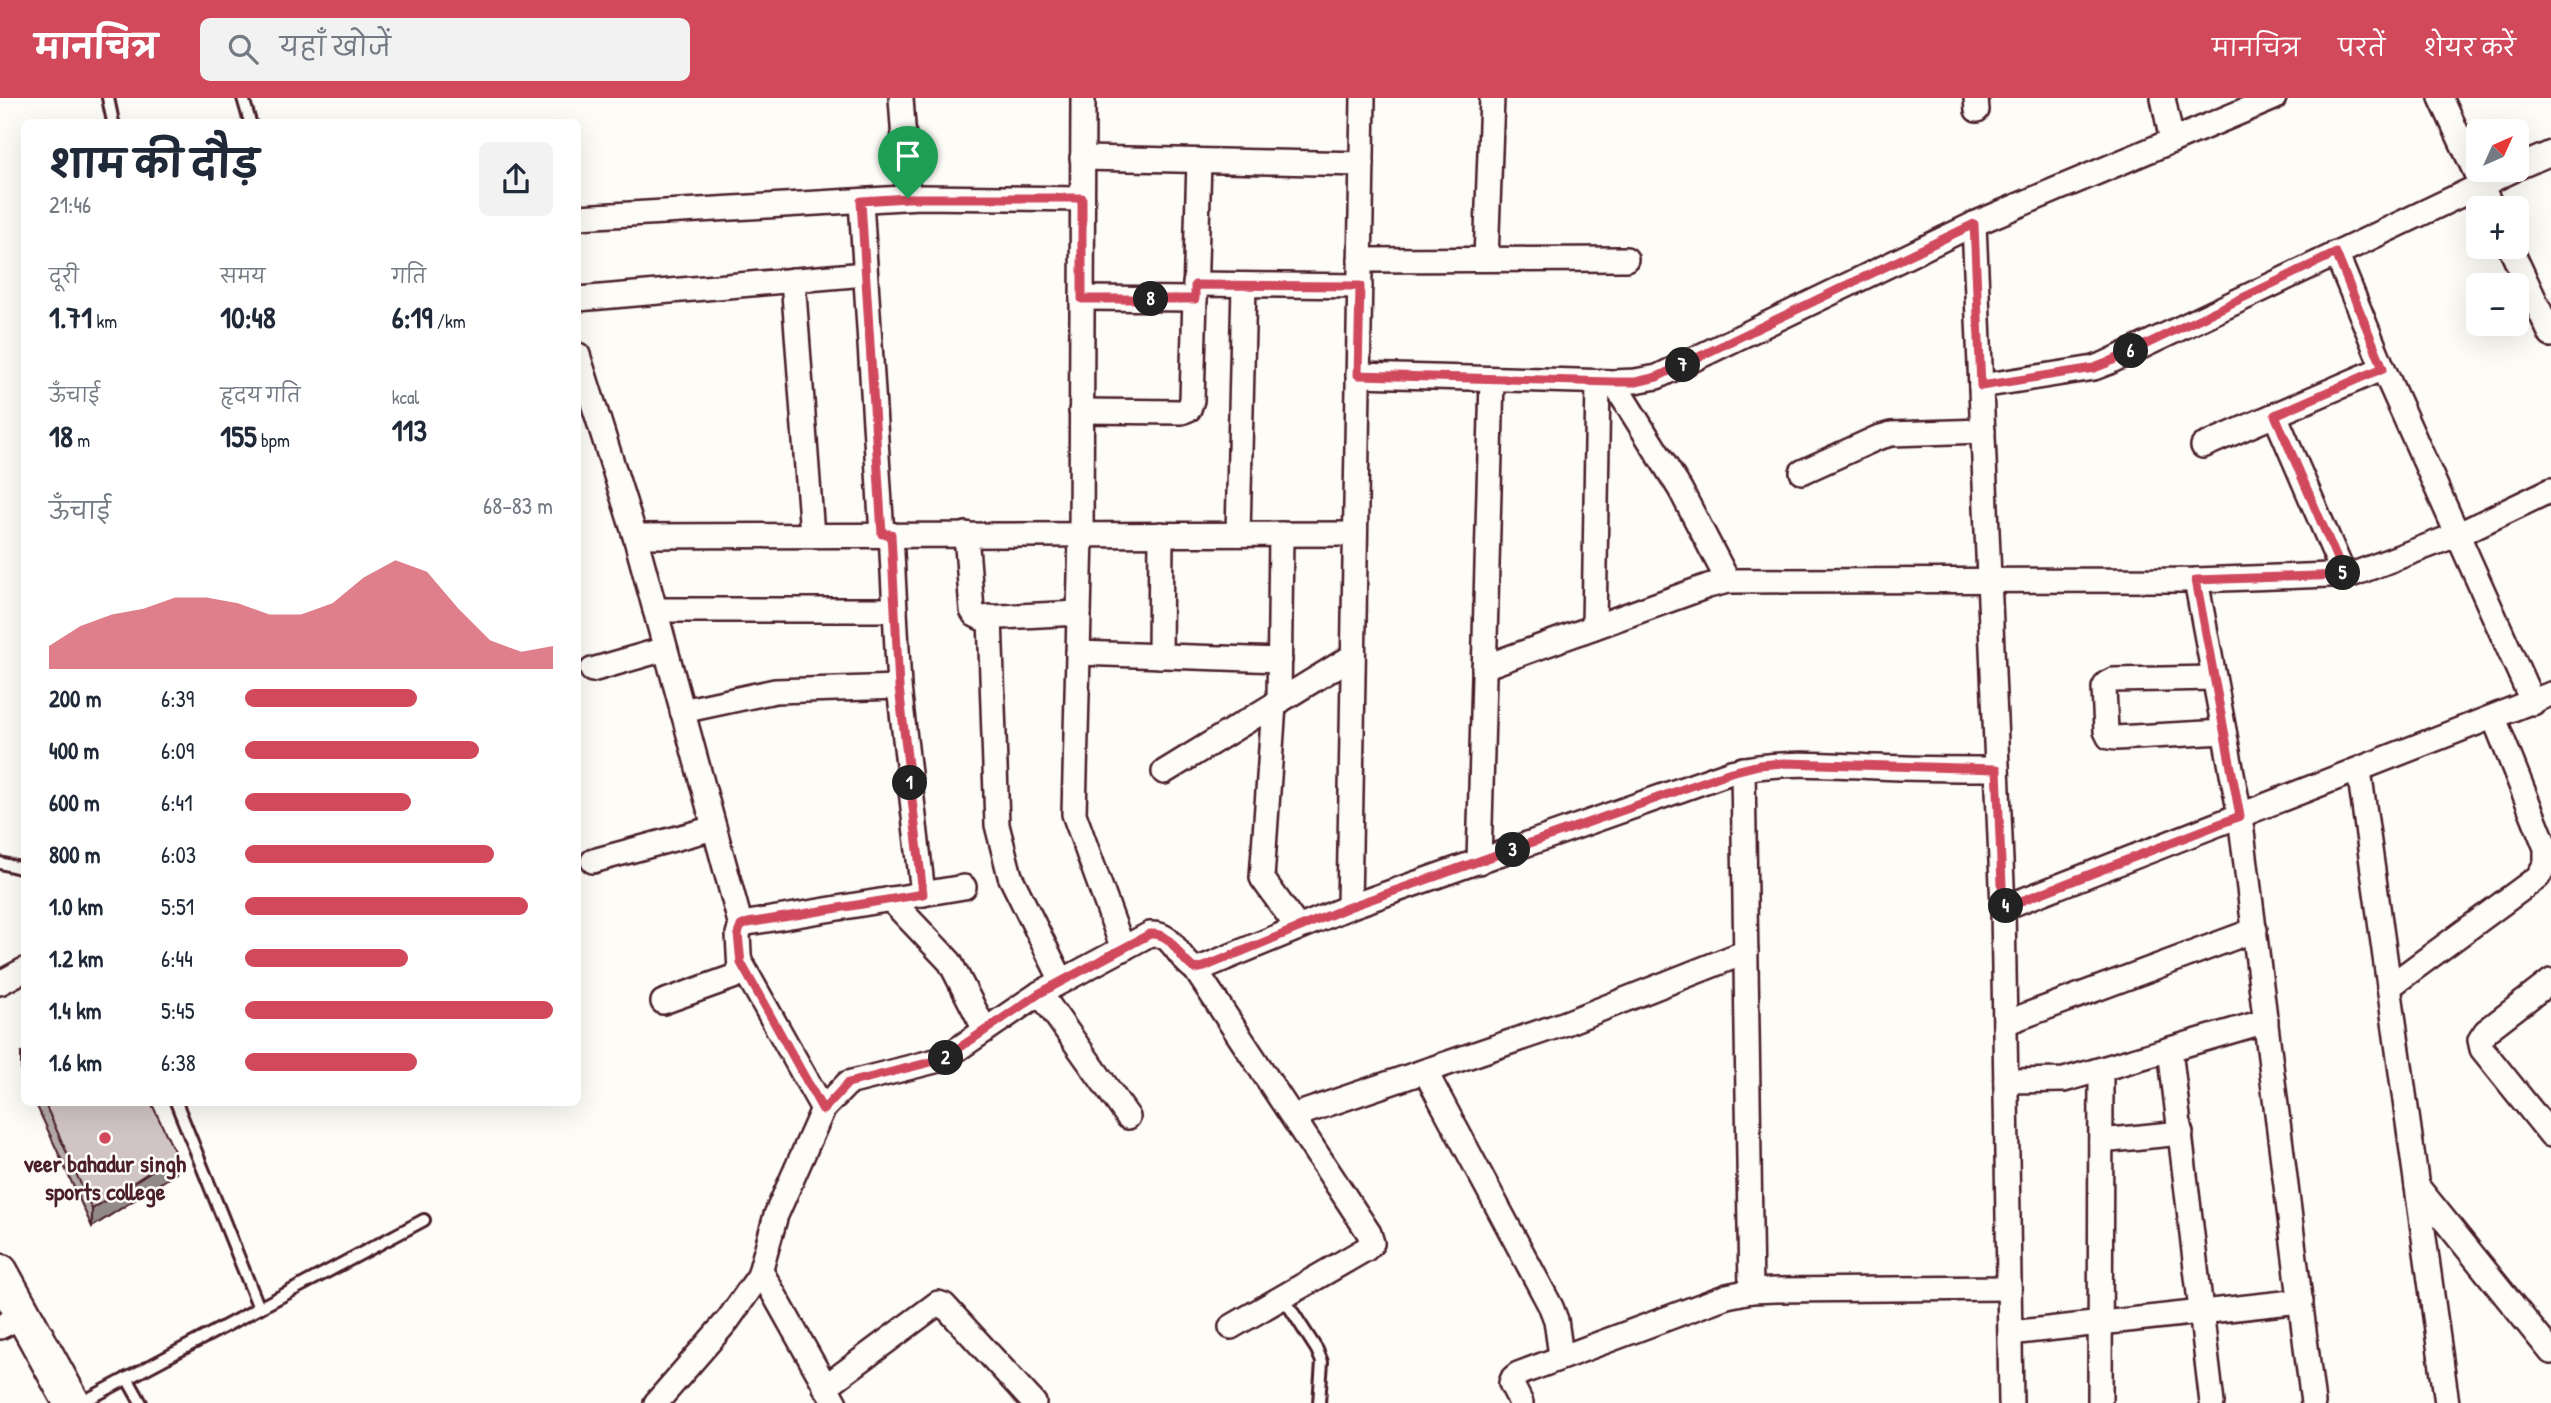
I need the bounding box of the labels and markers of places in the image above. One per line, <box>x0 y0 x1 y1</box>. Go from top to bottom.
pin <box>878 126 938 198</box>
pin: 8 <box>1134 282 1168 316</box>
pin: 6 <box>2114 334 2148 368</box>
pin: 7 <box>1666 348 1700 382</box>
pin: 5 <box>2326 556 2360 590</box>
pin: 1 <box>892 766 928 800</box>
pin: 3 <box>1496 832 1530 868</box>
pin: 4 <box>1988 888 2024 924</box>
pin: 2 <box>928 1040 964 1076</box>
marker: veer bahadur singh sports college <box>97 1130 113 1146</box>
place label: veer bahadur singh sports college <box>24 1147 186 1208</box>

